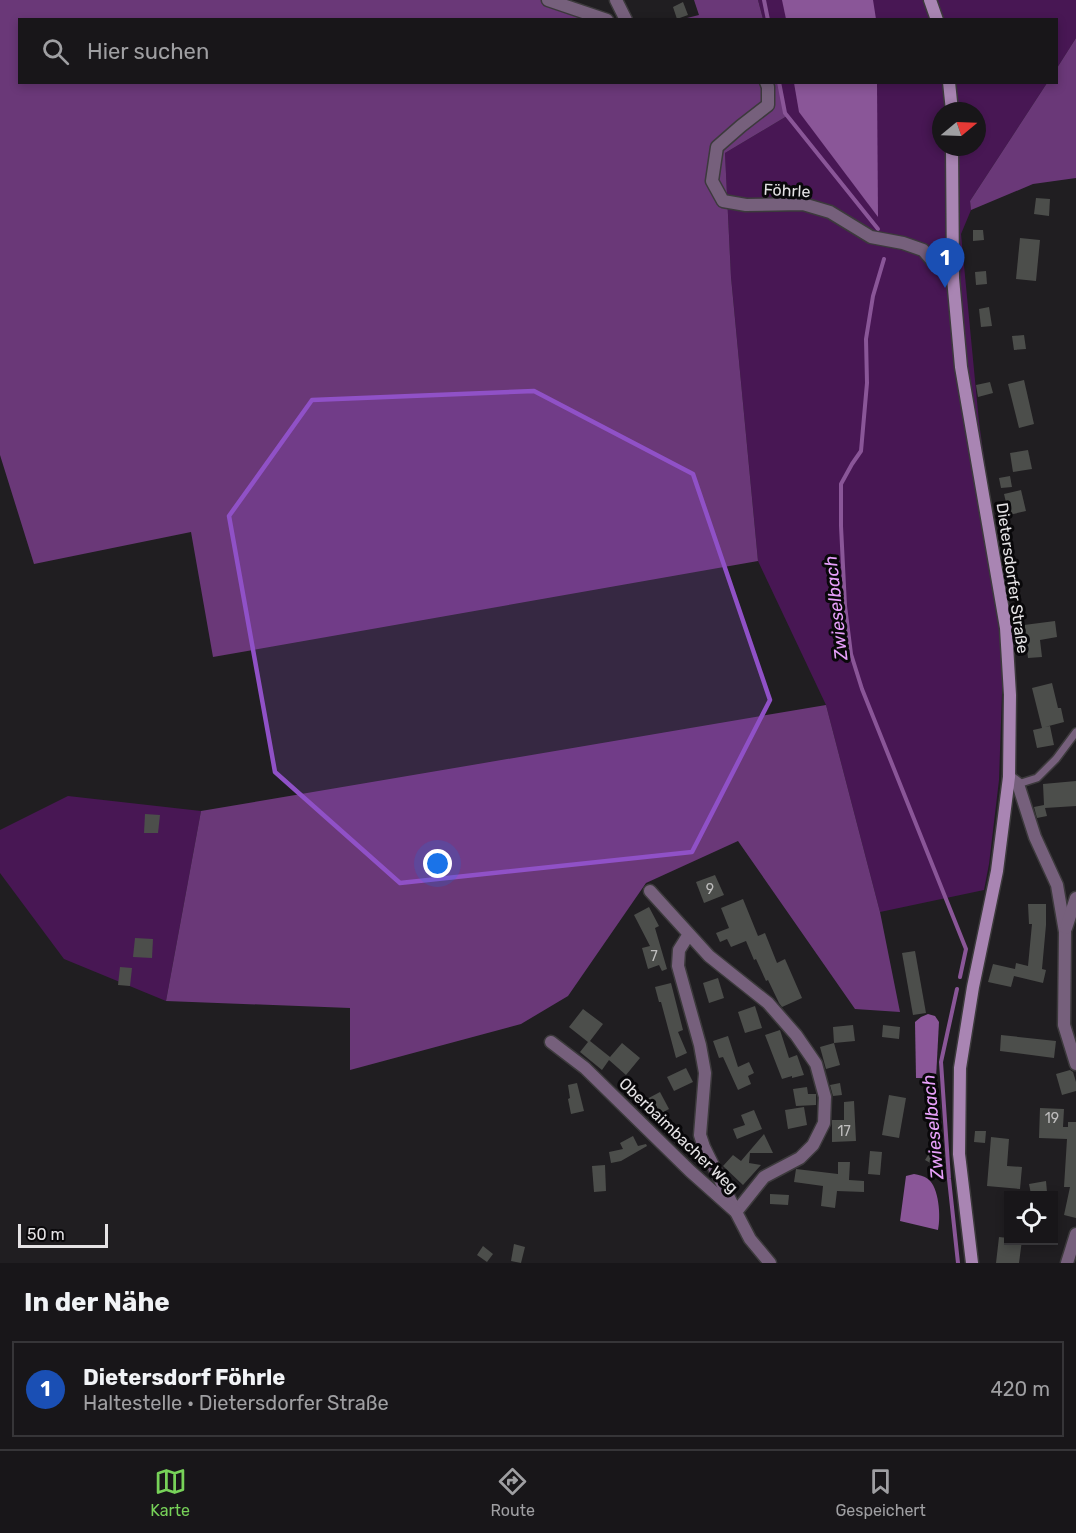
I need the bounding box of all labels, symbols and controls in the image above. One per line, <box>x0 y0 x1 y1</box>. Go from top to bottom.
search box <box>18 18 1058 84</box>
icon: search <box>39 35 72 68</box>
text: Hier suchen <box>87 38 209 65</box>
north arrow <box>932 102 986 156</box>
street label: Föhrle <box>763 180 811 201</box>
pin: 1 <box>926 238 964 288</box>
street label: Dietersdorfer Straße <box>993 501 1032 655</box>
water label: Zwieselbach <box>820 555 853 662</box>
your location <box>423 849 452 878</box>
house number: 9 <box>706 881 714 898</box>
house number: 7 <box>650 948 658 965</box>
street label: Oberbaimbacher Weg <box>615 1074 742 1197</box>
water label: Zwieselbach <box>917 1074 949 1181</box>
house number: 19 <box>1045 1110 1059 1127</box>
house number: 17 <box>837 1123 851 1140</box>
map controls <box>1004 1191 1058 1245</box>
button: locate <box>1004 1191 1058 1245</box>
scale bar <box>18 1221 108 1248</box>
text: 50 m <box>27 1225 65 1244</box>
text: In der Nähe <box>24 1287 170 1318</box>
text: Dietersdorf Föhrle <box>83 1364 285 1391</box>
text: 1 <box>41 1377 50 1401</box>
text: 420 m <box>990 1377 1050 1401</box>
text: Haltestelle · Dietersdorfer Straße <box>83 1391 389 1415</box>
tab: Karte <box>150 1465 190 1520</box>
tab: Route <box>490 1465 535 1520</box>
tab: Gespeichert <box>835 1465 926 1520</box>

